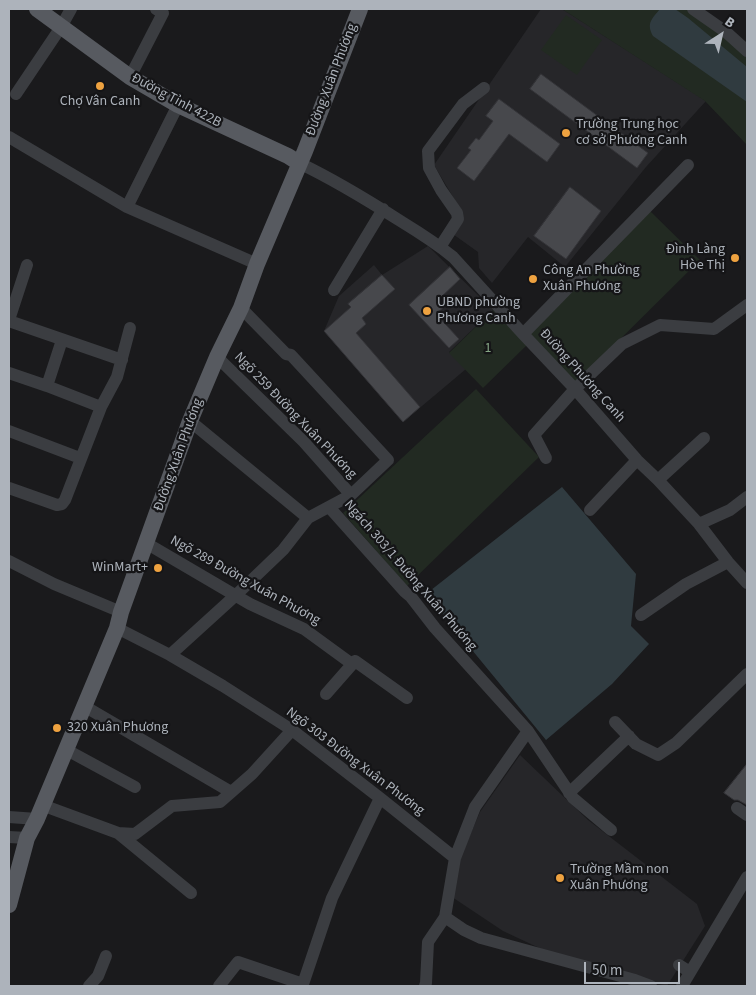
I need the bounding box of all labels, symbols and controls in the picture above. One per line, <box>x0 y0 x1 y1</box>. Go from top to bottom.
north arrow <box>696 10 746 60</box>
text: B <box>720 12 739 33</box>
street label: Đường Xuân Phương <box>303 21 361 139</box>
street label: Đường Tỉnh 422B <box>128 70 224 132</box>
marker: Chợ Vân Canh <box>94 80 106 92</box>
place label: Chợ Vân Canh <box>60 94 140 110</box>
place label: Trường Trung học cơ sở Phương Canh <box>576 117 687 150</box>
marker: Trường Trung học cơ sở Phương Canh <box>560 127 572 139</box>
place label: Đình Làng Hòe Thị <box>666 242 725 274</box>
marker: Đình Làng Hòe Thị <box>729 252 741 264</box>
place label: Công An Phường Xuân Phương <box>543 263 640 296</box>
marker: Công An Phường Xuân Phương <box>527 273 539 285</box>
place label: UBND phường Phương Canh <box>437 295 520 328</box>
marker: UBND phường Phương Canh <box>421 305 433 317</box>
street label: Đường Phương Canh <box>536 326 628 426</box>
park label: 1 <box>485 341 491 357</box>
street label: Ngõ 259 Đường Xuân Phương <box>230 349 360 483</box>
street label: Đường Xuân Phương <box>151 396 207 514</box>
street label: Ngách 303/1 Đường Xuân Phương <box>340 497 480 655</box>
street label: Ngõ 289 Đường Xuân Phương <box>167 533 323 629</box>
place label: WinMart+ <box>92 560 148 576</box>
marker: WinMart+ <box>152 562 164 574</box>
street label: Ngõ 303 Đường Xuân Phương <box>282 704 428 820</box>
place label: 320 Xuân Phương <box>67 720 168 736</box>
marker: 320 Xuân Phương <box>51 722 63 734</box>
place label: Trường Mầm non Xuân Phương <box>570 862 669 894</box>
marker: Trường Mầm non Xuân Phương <box>554 872 566 884</box>
scale bar <box>586 952 682 984</box>
text: 50 m <box>592 960 622 981</box>

